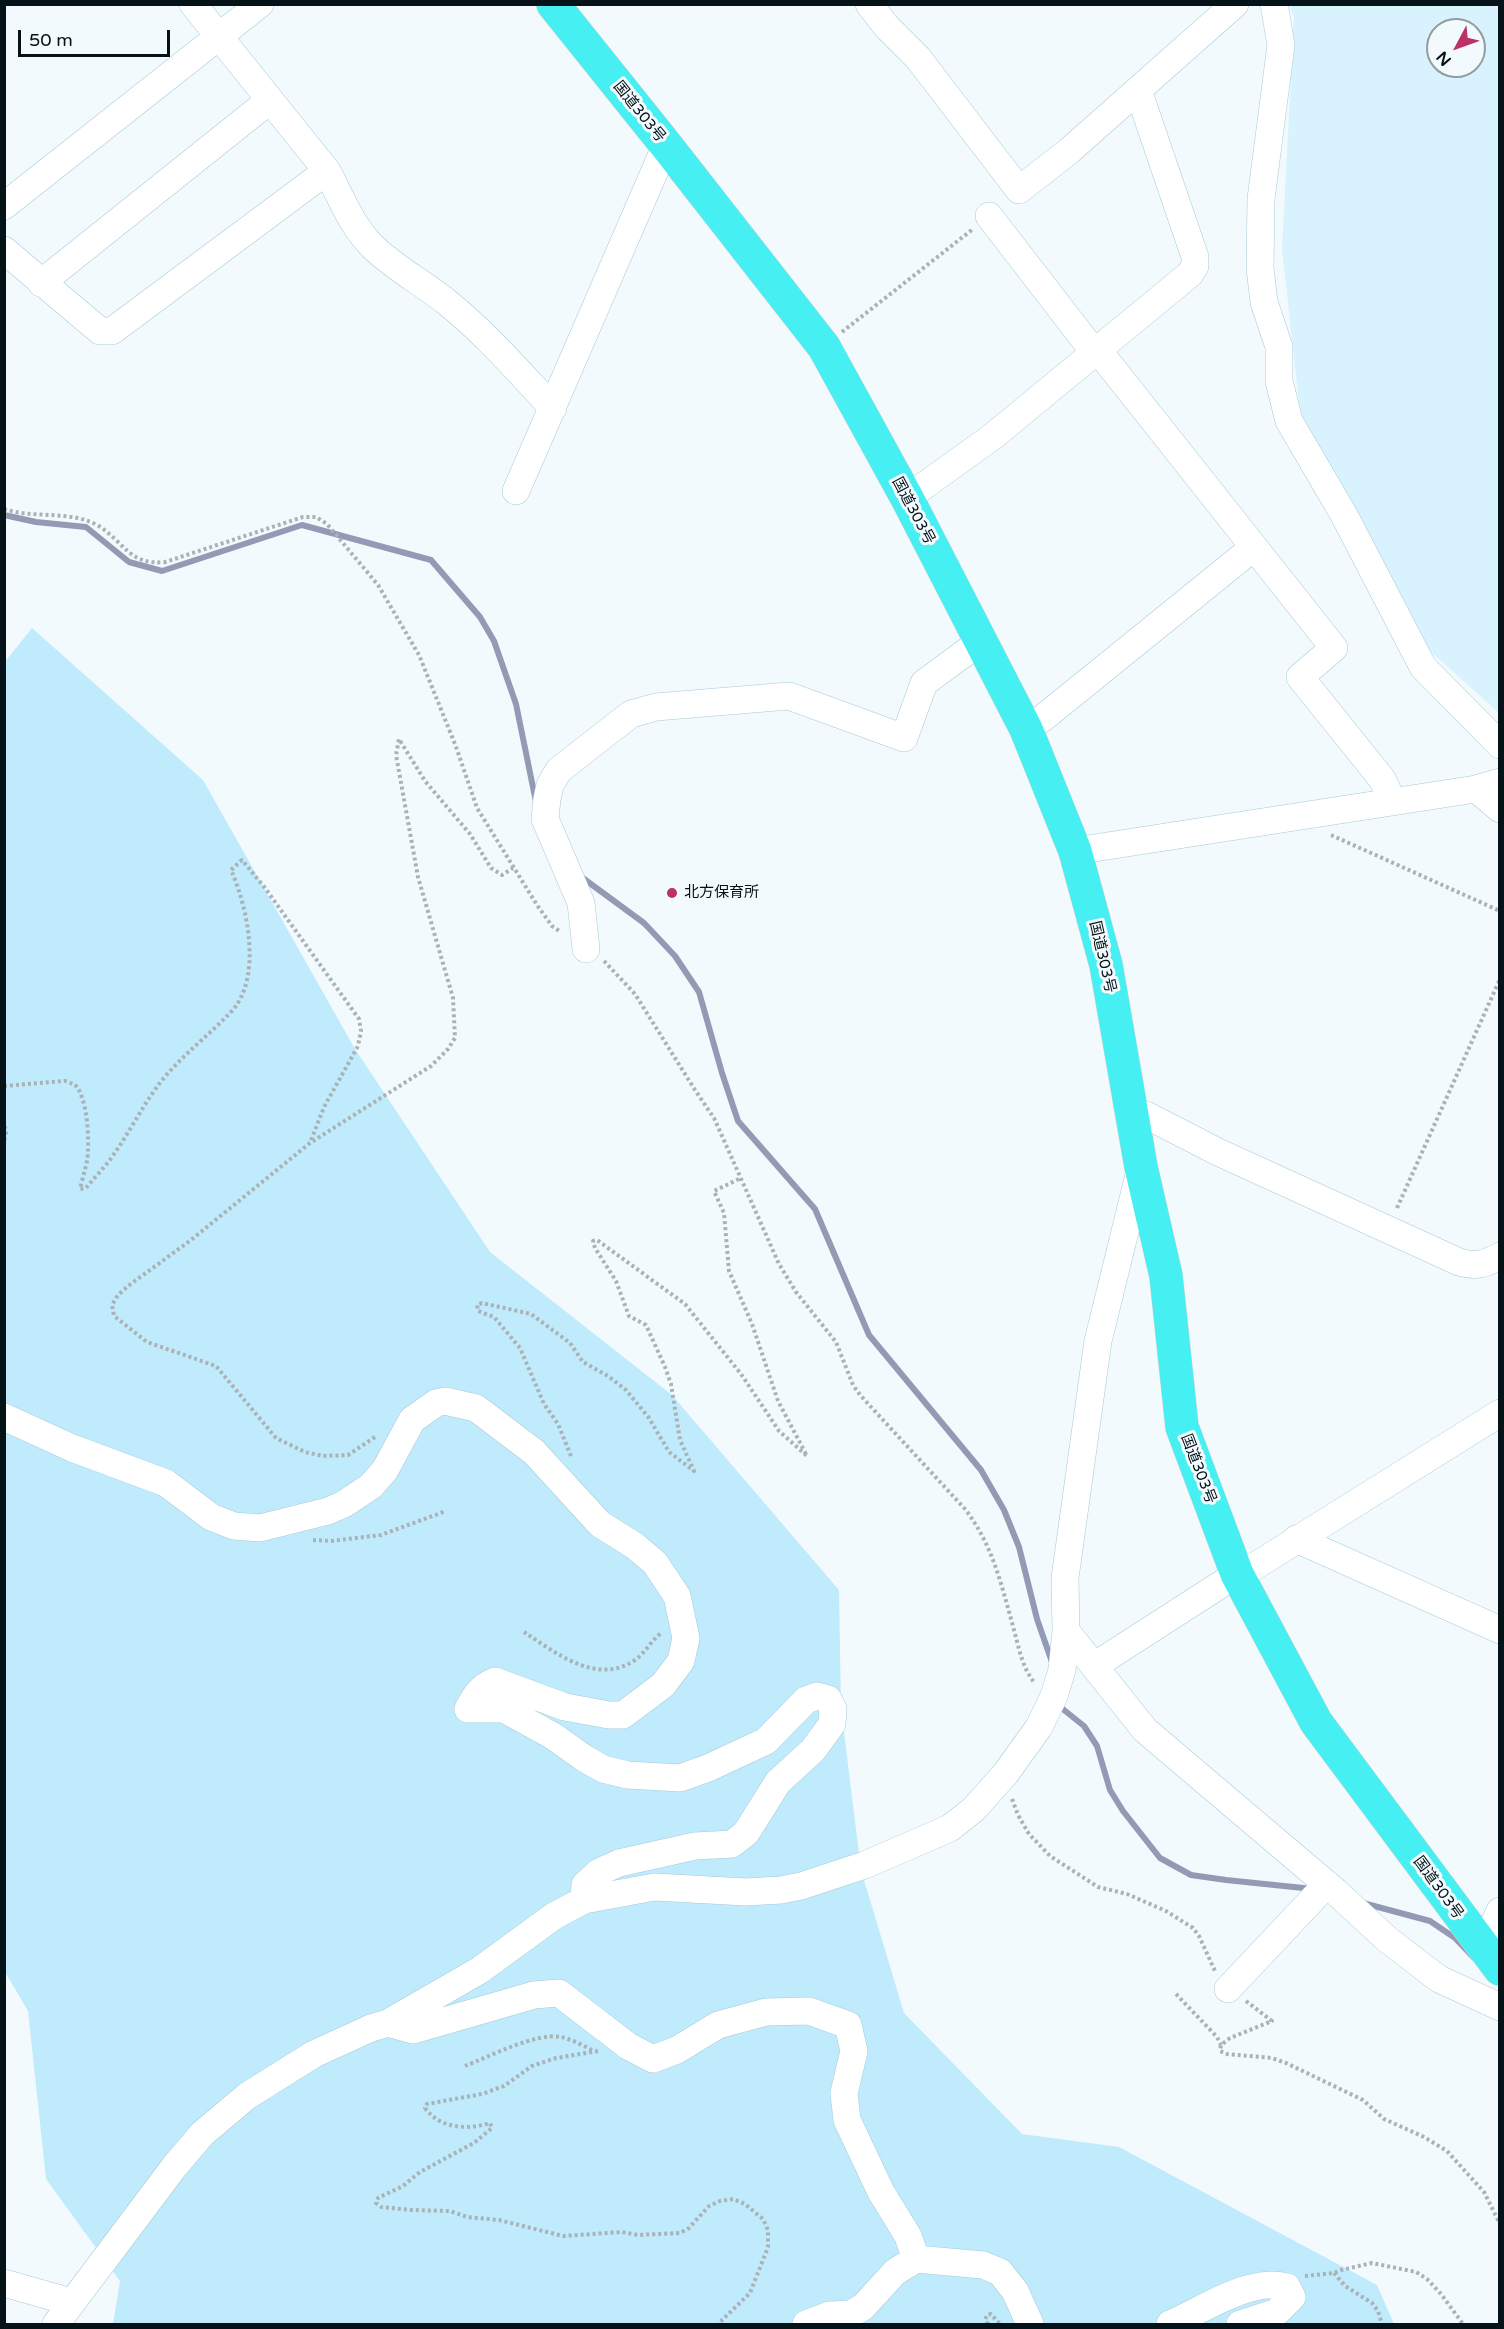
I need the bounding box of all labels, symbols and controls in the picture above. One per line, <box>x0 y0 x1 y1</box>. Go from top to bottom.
scale bar <box>21 18 172 56</box>
north arrow <box>1426 18 1486 78</box>
text: 50 m <box>29 29 73 51</box>
text: N <box>1432 47 1456 70</box>
street label: 国道303号 <box>609 78 669 146</box>
street label: 国道303号 <box>888 474 938 548</box>
place label: 北方保育所 <box>684 884 759 902</box>
marker: 北方保育所 <box>665 886 679 900</box>
street label: 国道303号 <box>1085 919 1119 995</box>
street label: 国道303号 <box>1176 1432 1220 1506</box>
street label: 国道303号 <box>1409 1853 1467 1923</box>

